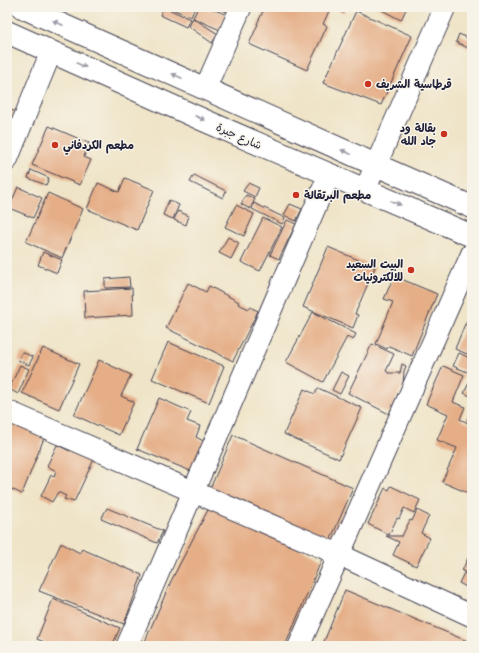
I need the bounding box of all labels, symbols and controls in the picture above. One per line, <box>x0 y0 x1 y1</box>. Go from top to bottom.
one-way arrow <box>52 20 64 26</box>
one-way arrow <box>75 62 87 69</box>
one-way arrow <box>171 73 182 79</box>
place label: قرطاسية الشريف <box>376 76 452 91</box>
marker: قرطاسية الشريف <box>363 79 373 89</box>
one-way arrow <box>194 116 206 122</box>
street label: شارع جبرة <box>213 119 264 154</box>
place label: بقالة ود جاد الله <box>400 120 436 148</box>
marker: بقالة ود جاد الله <box>439 129 449 139</box>
place label: مطعم الكردفاني <box>63 137 134 155</box>
marker: مطعم الكردفاني <box>50 140 60 150</box>
one-way arrow <box>341 149 352 155</box>
place label: مطعم البرتقالة <box>304 187 371 204</box>
marker: مطعم البرتقالة <box>291 190 301 200</box>
one-way arrow <box>391 200 402 206</box>
place label: البيت السعيد للالكترونيات <box>346 256 403 284</box>
marker: البيت السعيد للالكترونيات <box>406 265 416 275</box>

